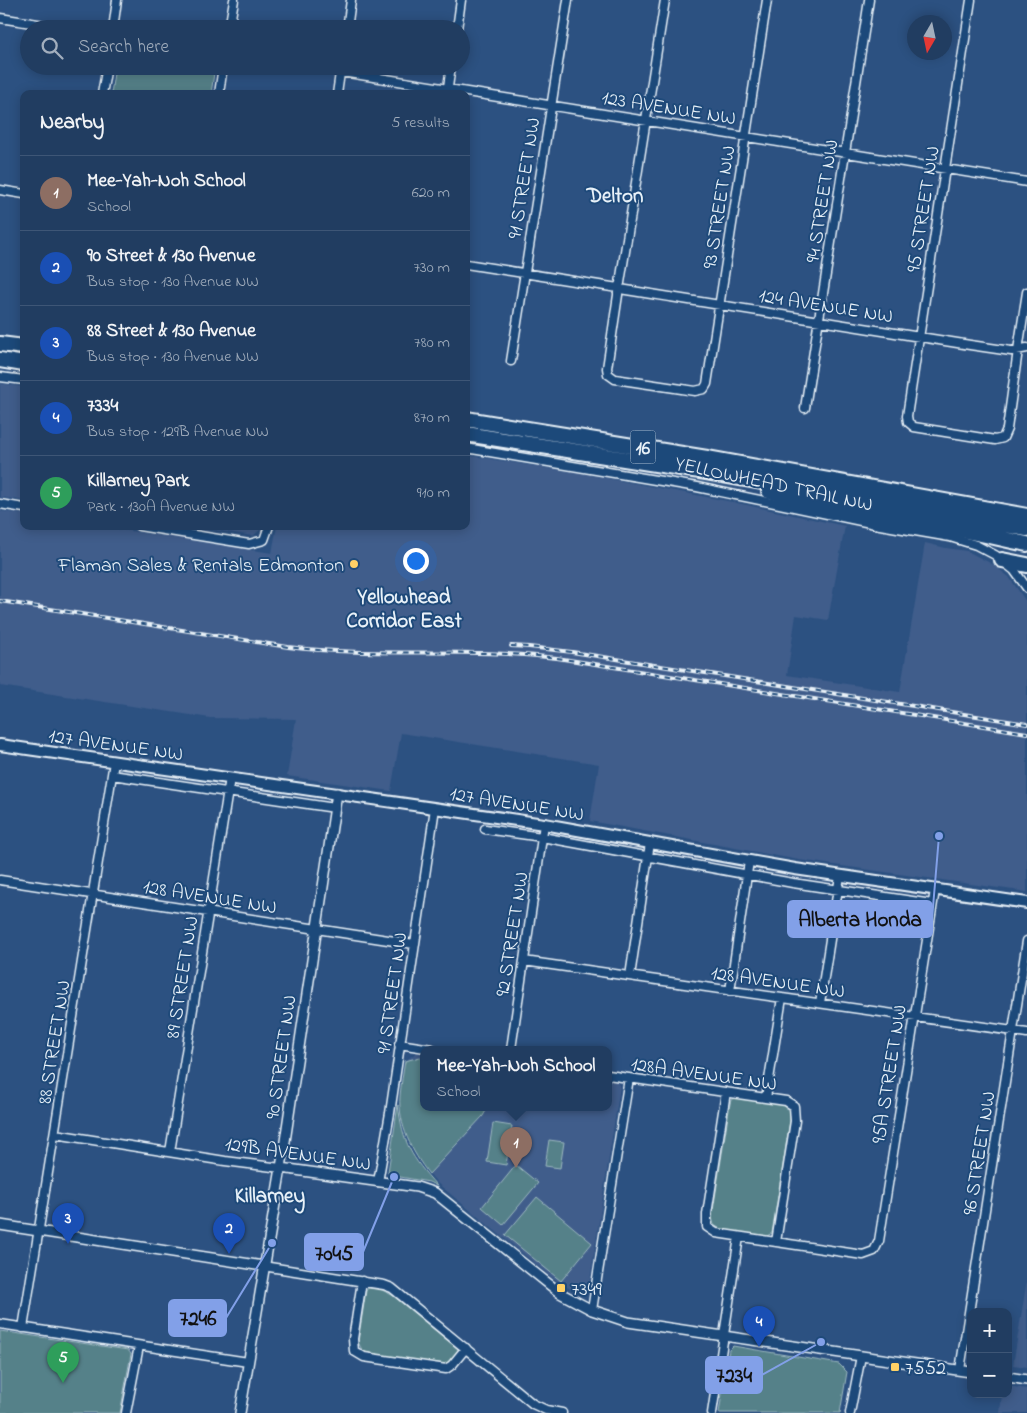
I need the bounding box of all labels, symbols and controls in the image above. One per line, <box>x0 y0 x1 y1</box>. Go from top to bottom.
north arrow <box>907 15 952 60</box>
search box <box>20 20 470 75</box>
icon: search <box>38 34 66 62</box>
text: Search here <box>78 34 169 61</box>
street label: 123 AVENUE NW <box>599 85 738 134</box>
text: Nearby <box>40 108 104 138</box>
text: 5 results <box>391 111 450 135</box>
street label: 91 STREET NW <box>502 116 549 241</box>
street label: 94 STREET NW <box>799 138 848 265</box>
street label: 93 STREET NW <box>696 144 745 271</box>
street label: 95 STREET NW <box>900 144 949 275</box>
text: Mee-Yah-Noh School <box>87 168 246 195</box>
text: 1 <box>53 181 59 205</box>
text: 620 m <box>412 181 450 205</box>
district label: Delton <box>586 182 643 212</box>
text: School <box>87 195 131 219</box>
text: 90 Street & 130 Avenue <box>87 243 255 270</box>
text: 2 <box>52 256 60 280</box>
text: 730 m <box>413 256 450 280</box>
text: Bus stop · 130 Avenue NW <box>87 270 259 294</box>
street label: 124 AVENUE NW <box>756 283 895 332</box>
text: 88 Street & 130 Avenue <box>87 318 256 345</box>
text: 3 <box>53 331 59 355</box>
text: 780 m <box>414 331 450 355</box>
text: Bus stop · 130 Avenue NW <box>87 345 259 369</box>
text: 7334 <box>87 393 118 420</box>
text: 4 <box>53 406 59 430</box>
text: 870 m <box>414 406 450 430</box>
text: Bus stop · 129B Avenue NW <box>87 420 269 444</box>
road number: 16 <box>630 431 656 464</box>
street label: YELLOWHEAD TRAIL NW <box>672 450 875 521</box>
text: Killarney Park <box>87 468 190 495</box>
text: 5 <box>51 481 61 505</box>
text: 910 m <box>417 481 450 505</box>
text: Park · 130A Avenue NW <box>87 495 235 519</box>
your location <box>403 548 429 574</box>
place label: Flaman Sales & Rentals Edmonton <box>57 552 344 581</box>
marker: Flaman Sales & Rentals Edmonton <box>348 558 360 570</box>
district label: Yellowhead Corridor East <box>346 583 463 637</box>
street label: 127 AVENUE NW <box>46 723 185 770</box>
street label: 127 AVENUE NW <box>447 781 586 830</box>
street label: 92 STREET NW <box>489 870 538 999</box>
street label: 128 AVENUE NW <box>141 874 278 923</box>
callout: Alberta Honda <box>788 901 932 937</box>
text: Alberta Honda <box>798 906 922 936</box>
street label: 89 STREET NW <box>159 914 207 1041</box>
street label: 91 STREET NW <box>371 931 416 1056</box>
street label: 128 AVENUE NW <box>709 960 846 1007</box>
street label: 88 STREET NW <box>31 978 80 1106</box>
street label: 90 STREET NW <box>259 994 306 1121</box>
street label: 95A STREET NW <box>865 1003 916 1146</box>
popup <box>420 1046 612 1111</box>
street label: 128A AVENUE NW <box>629 1051 779 1100</box>
text: Mee-Yah-Noh School <box>437 1053 595 1080</box>
text: School <box>437 1080 480 1104</box>
street label: 96 STREET NW <box>956 1089 1005 1217</box>
pin: 1 <box>500 1127 532 1168</box>
street label: 129B AVENUE NW <box>223 1131 372 1180</box>
district label: Killarney <box>235 1182 305 1214</box>
pin: 3 <box>52 1203 84 1244</box>
pin: 2 <box>213 1213 245 1254</box>
callout: 7045 <box>305 1234 363 1270</box>
text: 7045 <box>315 1240 353 1270</box>
place label: 7349 <box>571 1276 602 1305</box>
marker: 7349 <box>555 1282 567 1294</box>
callout: 7246 <box>169 1300 226 1336</box>
text: 7246 <box>180 1305 217 1335</box>
pin: 4 <box>743 1306 775 1347</box>
map controls <box>967 1308 1012 1398</box>
button: + <box>967 1308 1012 1353</box>
pin: 5 <box>47 1342 79 1383</box>
button: − <box>967 1353 1012 1398</box>
place label: 7552 <box>905 1355 946 1384</box>
callout: 7234 <box>706 1357 762 1393</box>
marker: 7552 <box>889 1361 901 1373</box>
text: 7234 <box>716 1362 753 1392</box>

